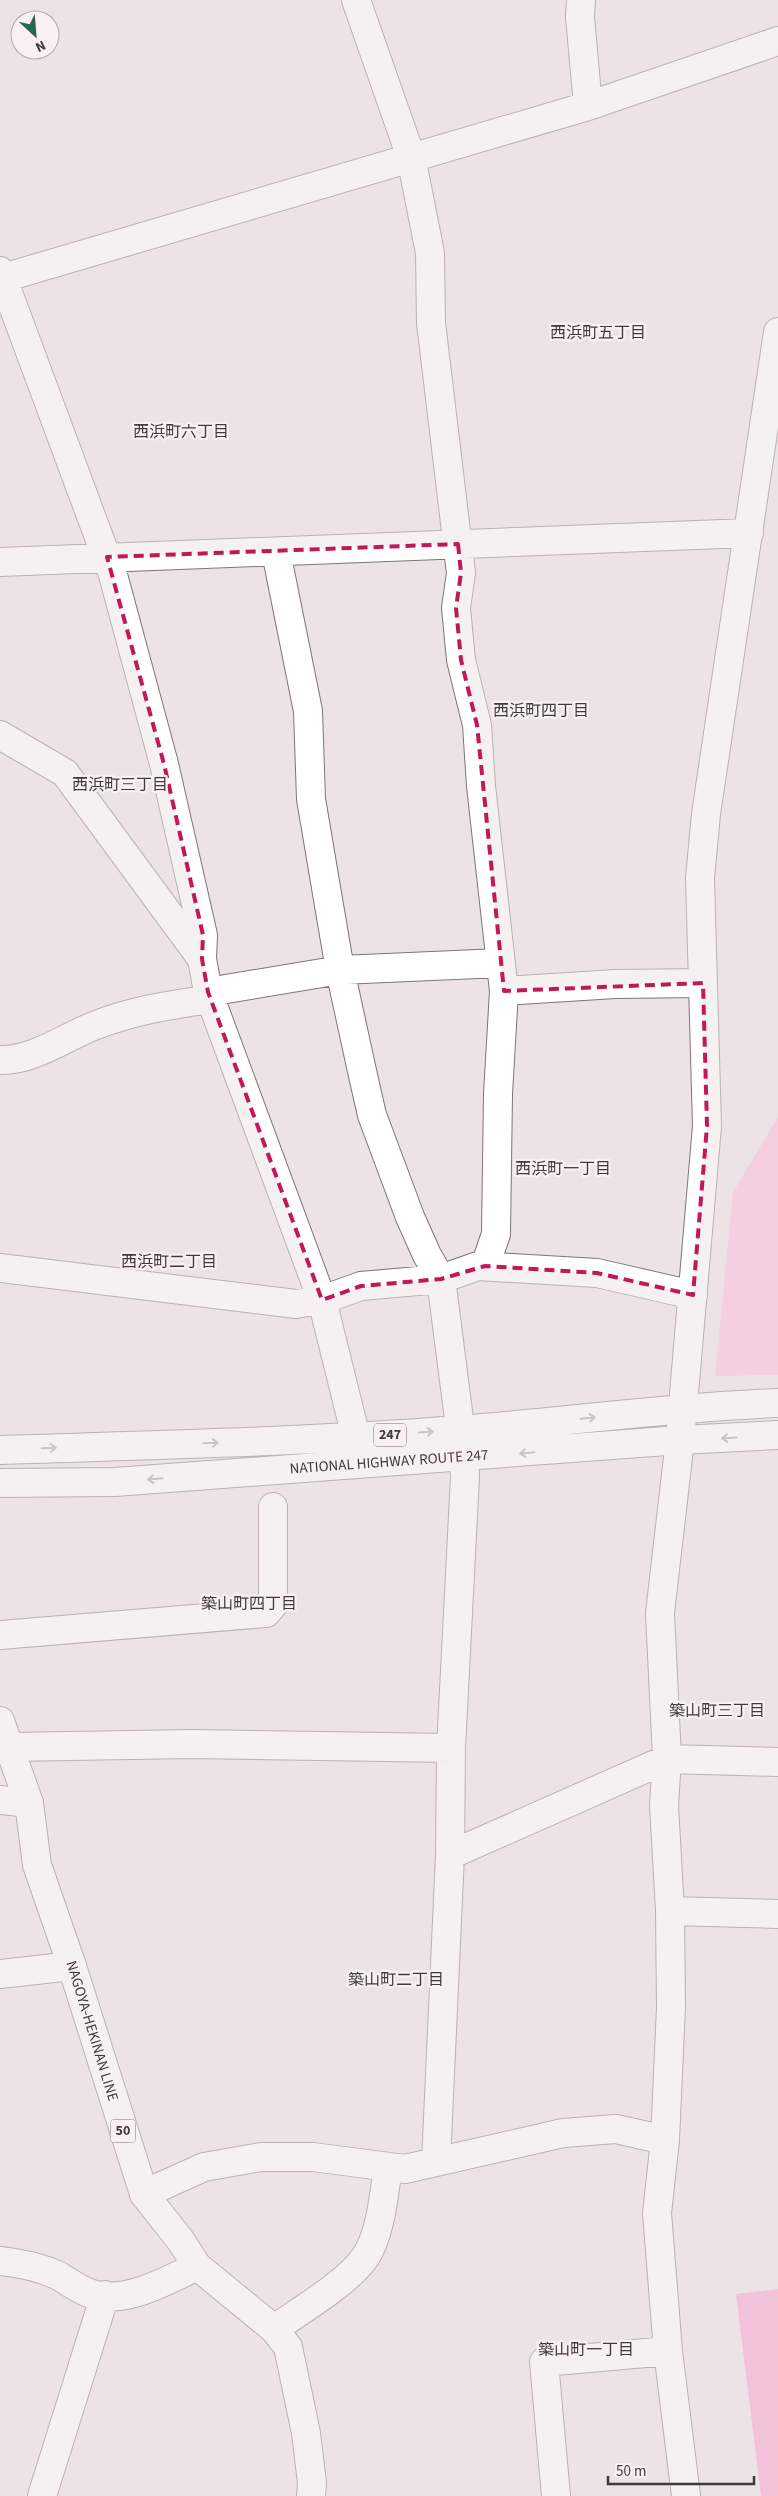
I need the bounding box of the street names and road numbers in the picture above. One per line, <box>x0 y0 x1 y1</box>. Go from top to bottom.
road number: 247 <box>374 1424 406 1446</box>
street label: NATIONAL HIGHWAY ROUTE 247 <box>289 1445 489 1479</box>
street label: NAGOYA-HEKINAN LINE <box>61 1958 123 2104</box>
road number: 50 <box>110 2120 136 2142</box>

